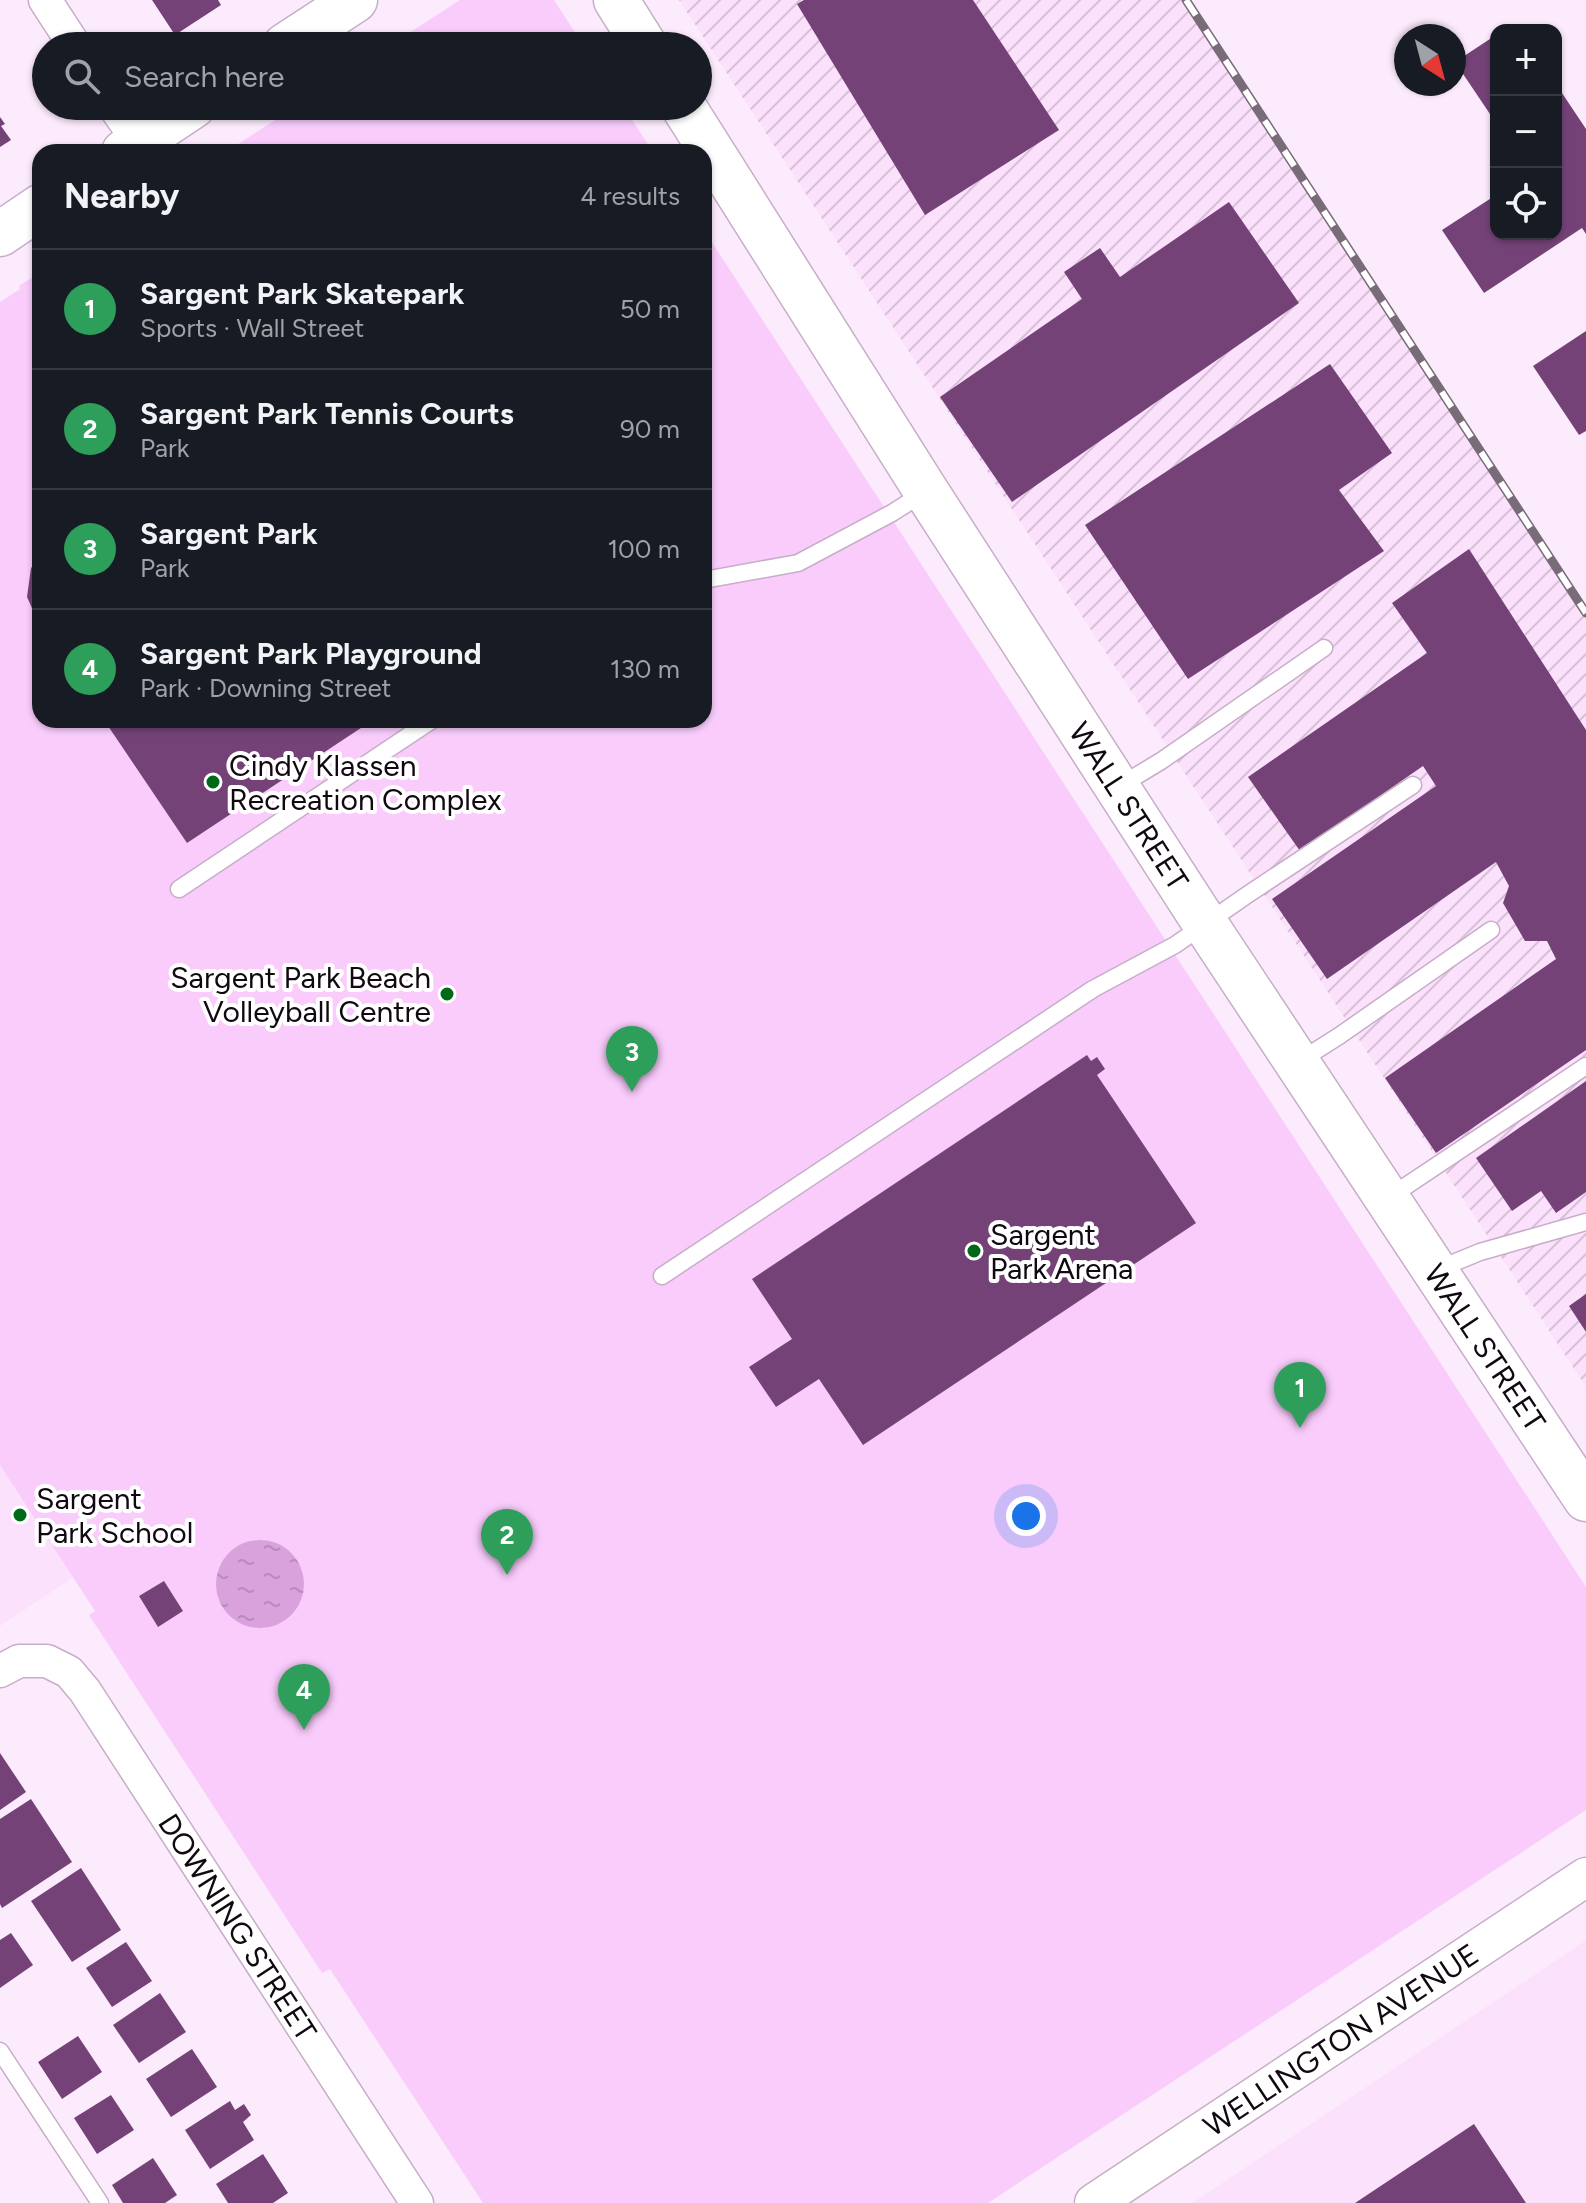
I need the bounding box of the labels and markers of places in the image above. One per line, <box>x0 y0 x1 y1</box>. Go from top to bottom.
place label: Cindy Klassen Recreation Complex <box>229 747 501 818</box>
marker: Cindy Klassen Recreation Complex <box>204 773 222 791</box>
place label: Sargent Park Beach Volleyball Centre <box>170 959 431 1030</box>
marker: Sargent Park Beach Volleyball Centre <box>438 985 456 1003</box>
pin: 3 <box>606 1026 658 1092</box>
place label: Sargent Park Arena <box>990 1216 1133 1287</box>
marker: Sargent Park Arena <box>965 1242 983 1260</box>
pin: 1 <box>1274 1362 1326 1428</box>
place label: Sargent Park School <box>36 1480 193 1551</box>
marker: Sargent Park School <box>11 1506 29 1524</box>
pin: 2 <box>481 1509 533 1575</box>
pin: 4 <box>278 1664 330 1730</box>

